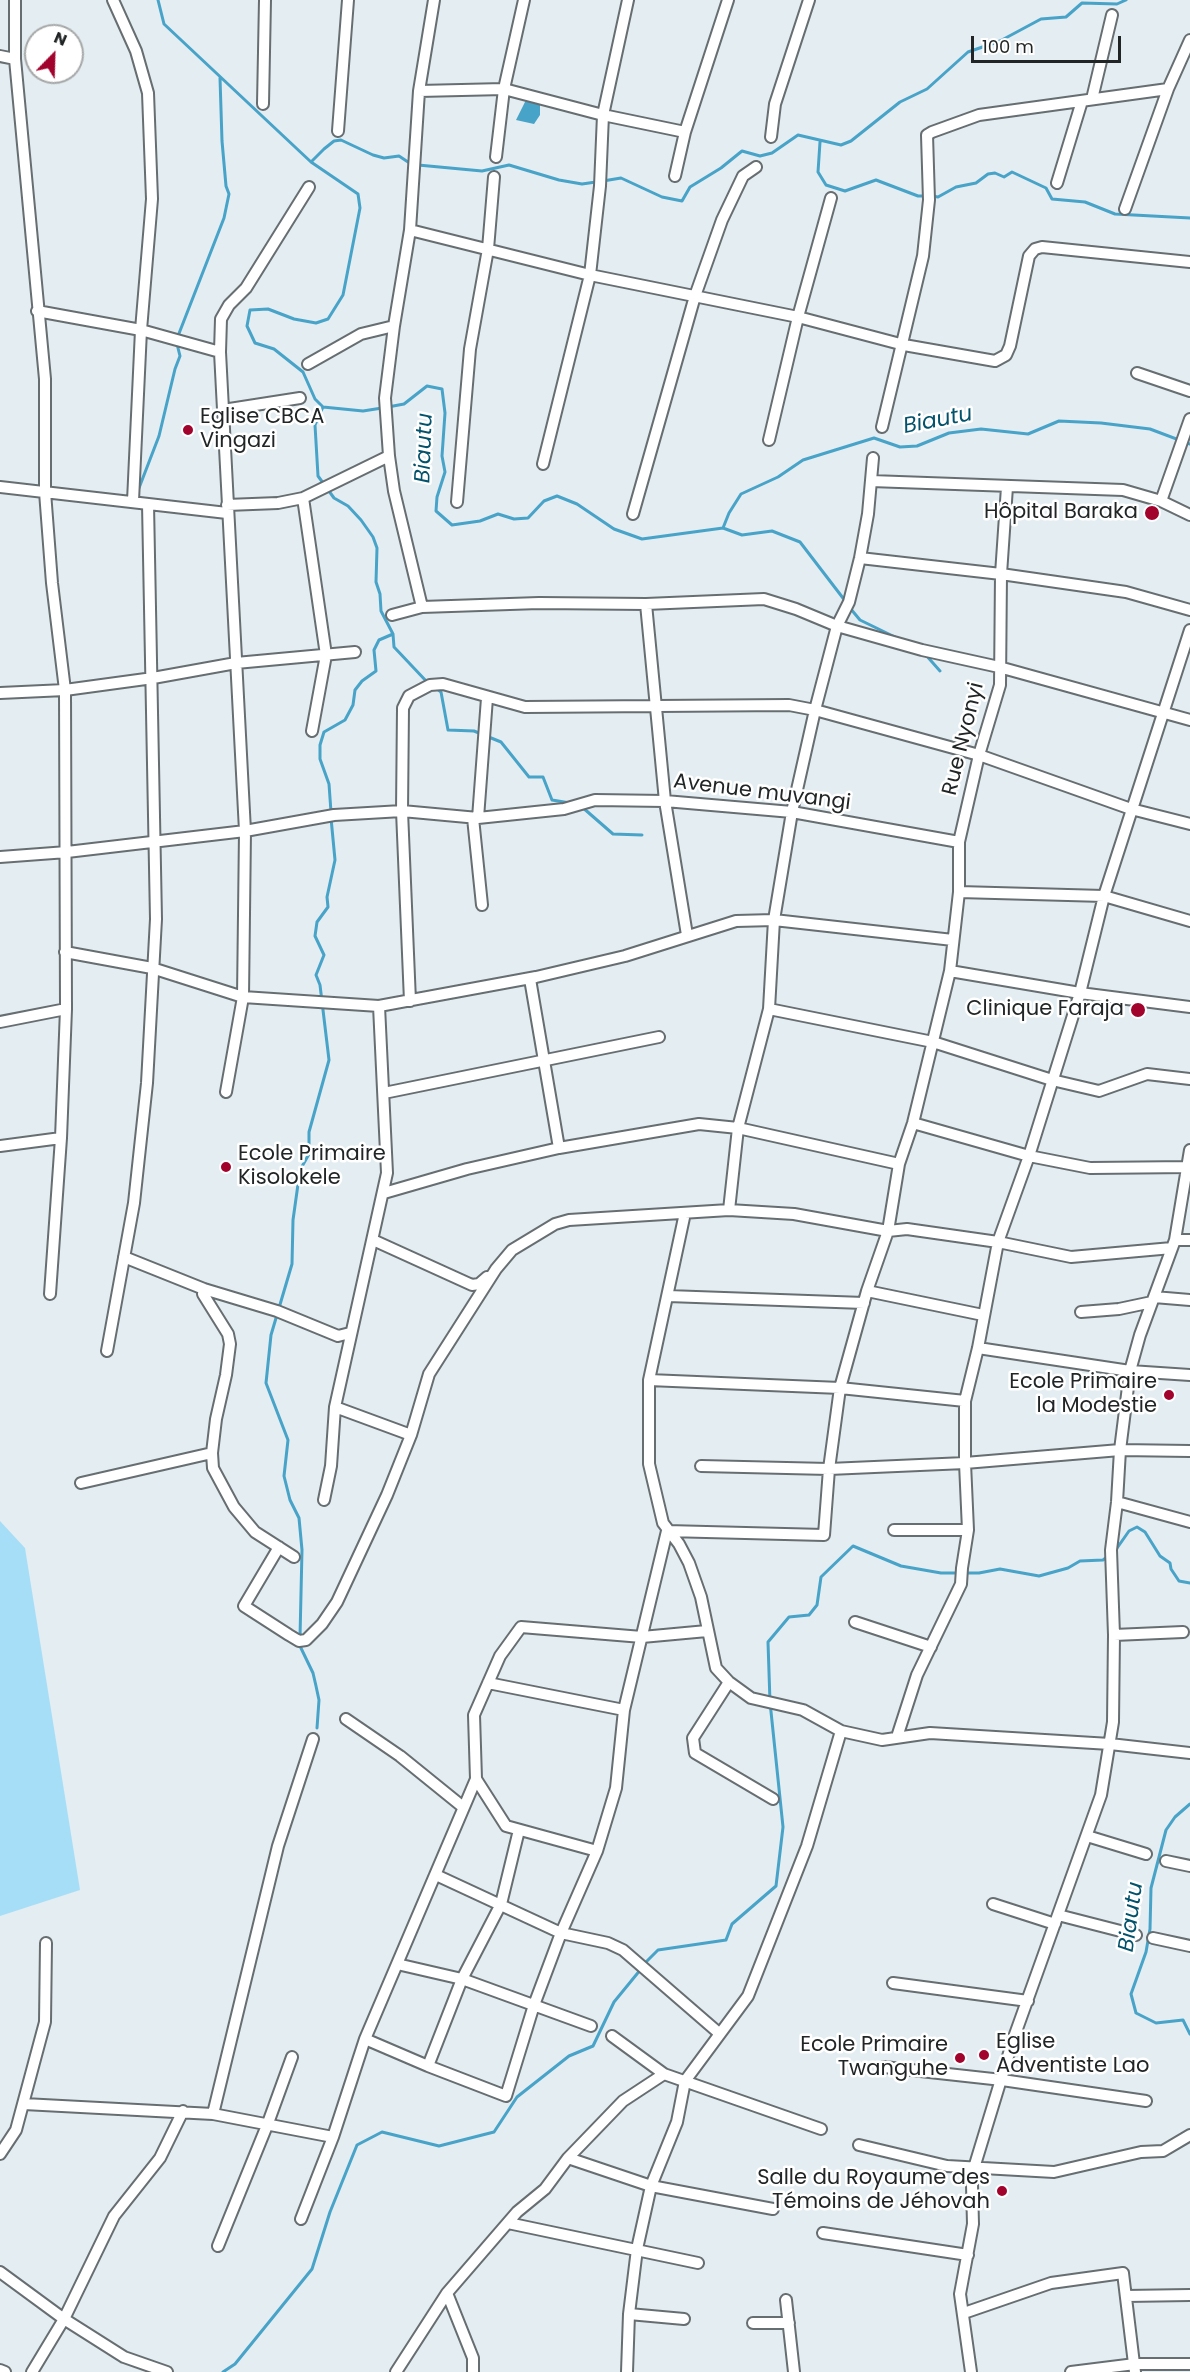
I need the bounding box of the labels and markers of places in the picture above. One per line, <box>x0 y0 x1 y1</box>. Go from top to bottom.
place label: Eglise CBCA Vingazi <box>200 405 324 455</box>
marker: Eglise CBCA Vingazi <box>181 423 195 437</box>
place label: Hôpital Baraka <box>984 500 1138 526</box>
marker: Hôpital Baraka <box>1143 504 1161 522</box>
place label: Clinique Faraja <box>966 997 1124 1023</box>
marker: Clinique Faraja <box>1129 1001 1147 1019</box>
place label: Ecole Primaire Kisolokele <box>238 1142 386 1192</box>
marker: Ecole Primaire Kisolokele <box>219 1160 233 1174</box>
place label: Ecole Primaire la Modestie <box>1009 1370 1157 1420</box>
marker: Ecole Primaire la Modestie <box>1162 1388 1176 1402</box>
place label: Eglise Adventiste Lao <box>996 2030 1149 2080</box>
place label: Ecole Primaire Twanguhe <box>800 2033 948 2083</box>
marker: Eglise Adventiste Lao <box>977 2048 991 2062</box>
marker: Ecole Primaire Twanguhe <box>953 2051 967 2065</box>
place label: Salle du Royaume des Témoins de Jéhovah <box>757 2166 990 2216</box>
marker: Salle du Royaume des Témoins de Jéhovah <box>995 2184 1009 2198</box>

